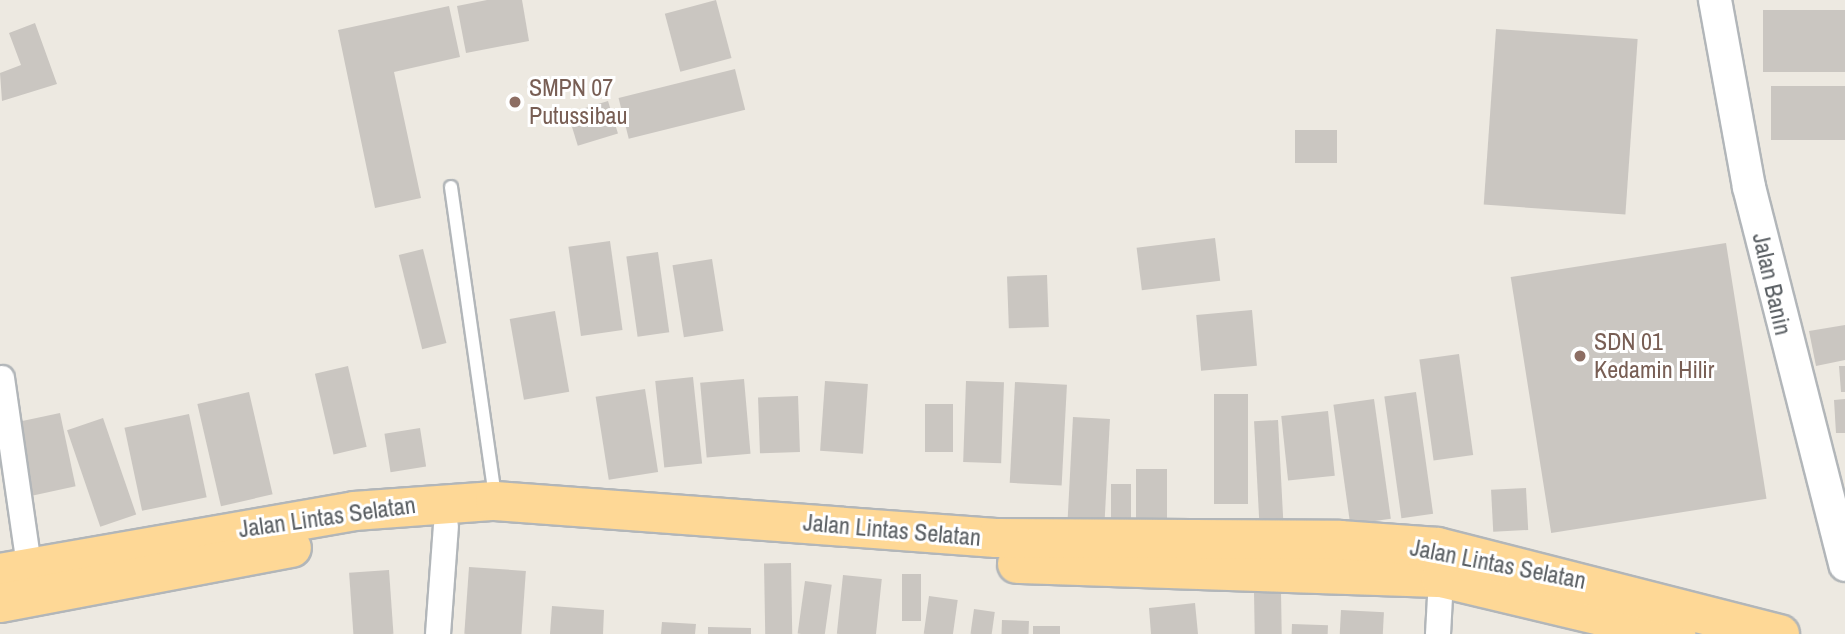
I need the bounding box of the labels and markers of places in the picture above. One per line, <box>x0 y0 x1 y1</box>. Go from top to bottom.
place label: SMPN 07 Putussibau <box>529 74 627 130</box>
marker: SMPN 07 Putussibau <box>507 94 523 110</box>
place label: SDN 01 Kedamin Hilir <box>1594 328 1714 384</box>
marker: SDN 01 Kedamin Hilir <box>1572 348 1588 364</box>

